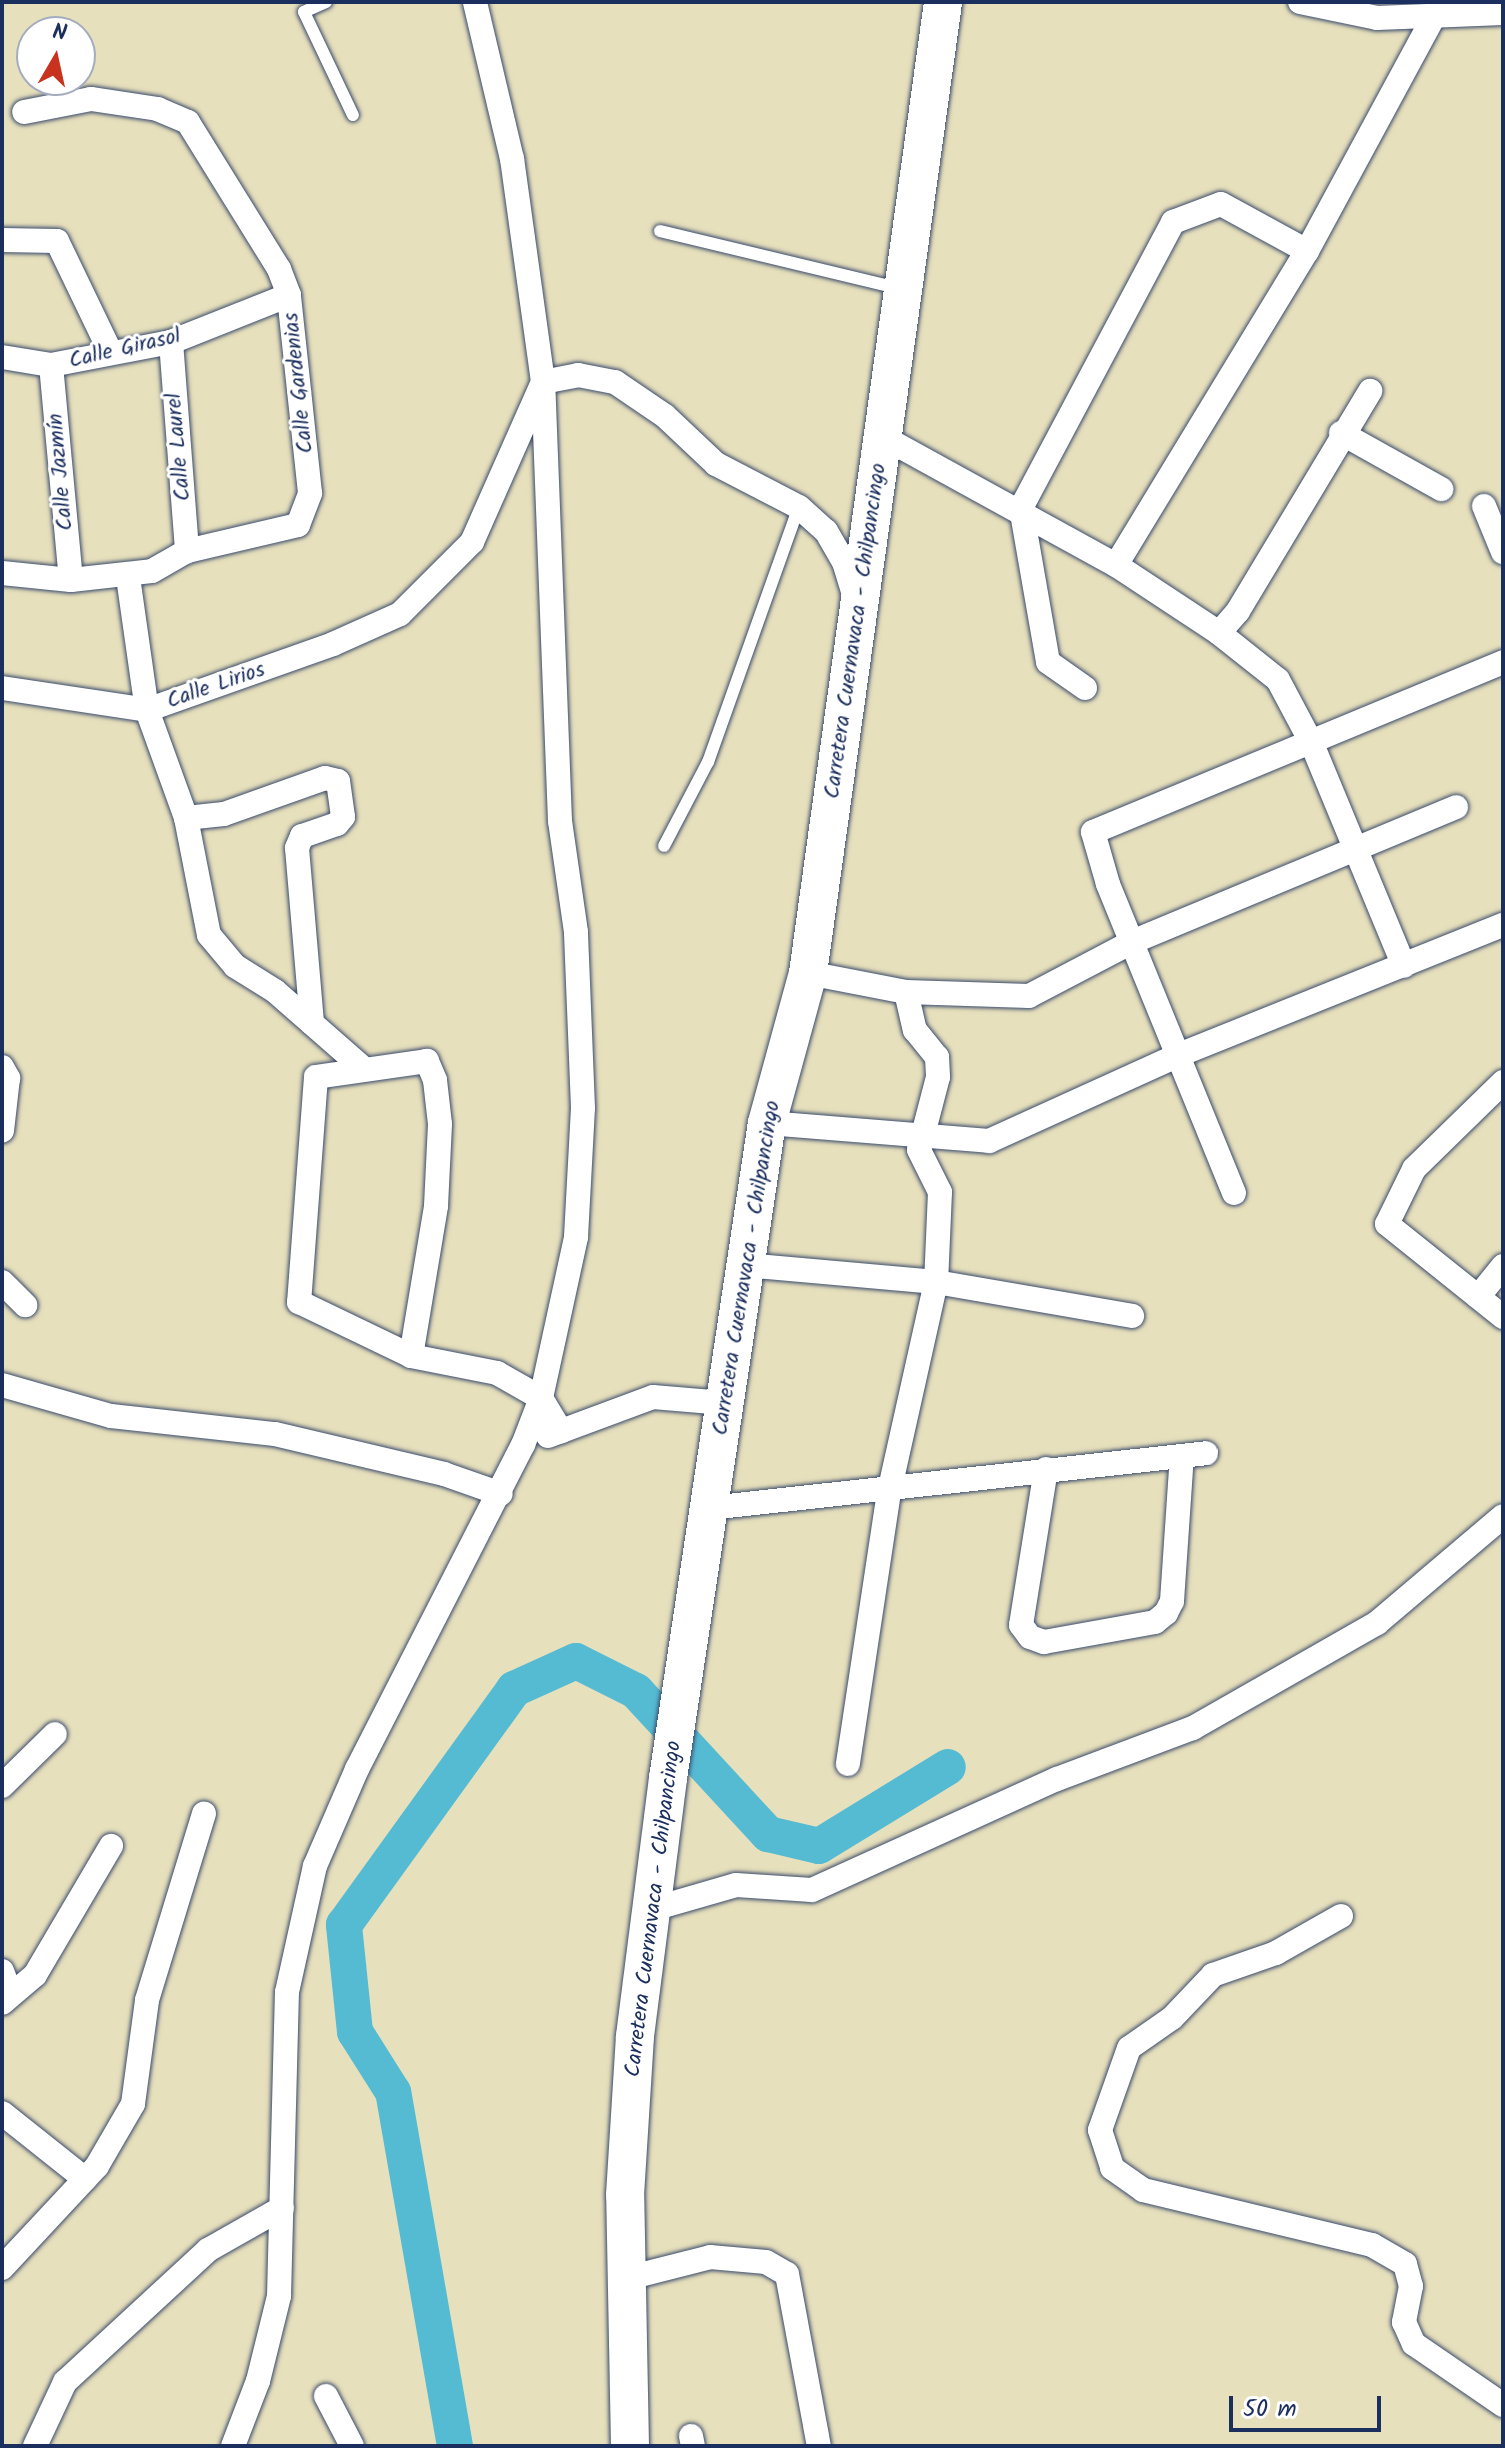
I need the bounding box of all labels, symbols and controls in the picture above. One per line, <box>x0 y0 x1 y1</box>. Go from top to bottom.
text: N <box>50 15 69 52</box>
north arrow <box>16 16 96 96</box>
street label: Calle Gardenias <box>278 311 320 455</box>
street label: Calle Girasol <box>66 323 184 375</box>
street label: Calle Laurel <box>161 392 197 502</box>
street label: Calle Jazmín <box>43 412 79 532</box>
street label: Carretera Cuernavaca - Chilpancingo <box>819 462 893 800</box>
street label: Calle Lirios <box>163 657 269 715</box>
street label: Carretera Cuernavaca - Chilpancingo <box>707 1099 787 1437</box>
street label: Carretera Cuernavaca - Chilpancingo <box>620 1739 688 2079</box>
scale bar <box>1233 2380 1385 2430</box>
text: 50 m <box>1243 2390 1297 2429</box>

